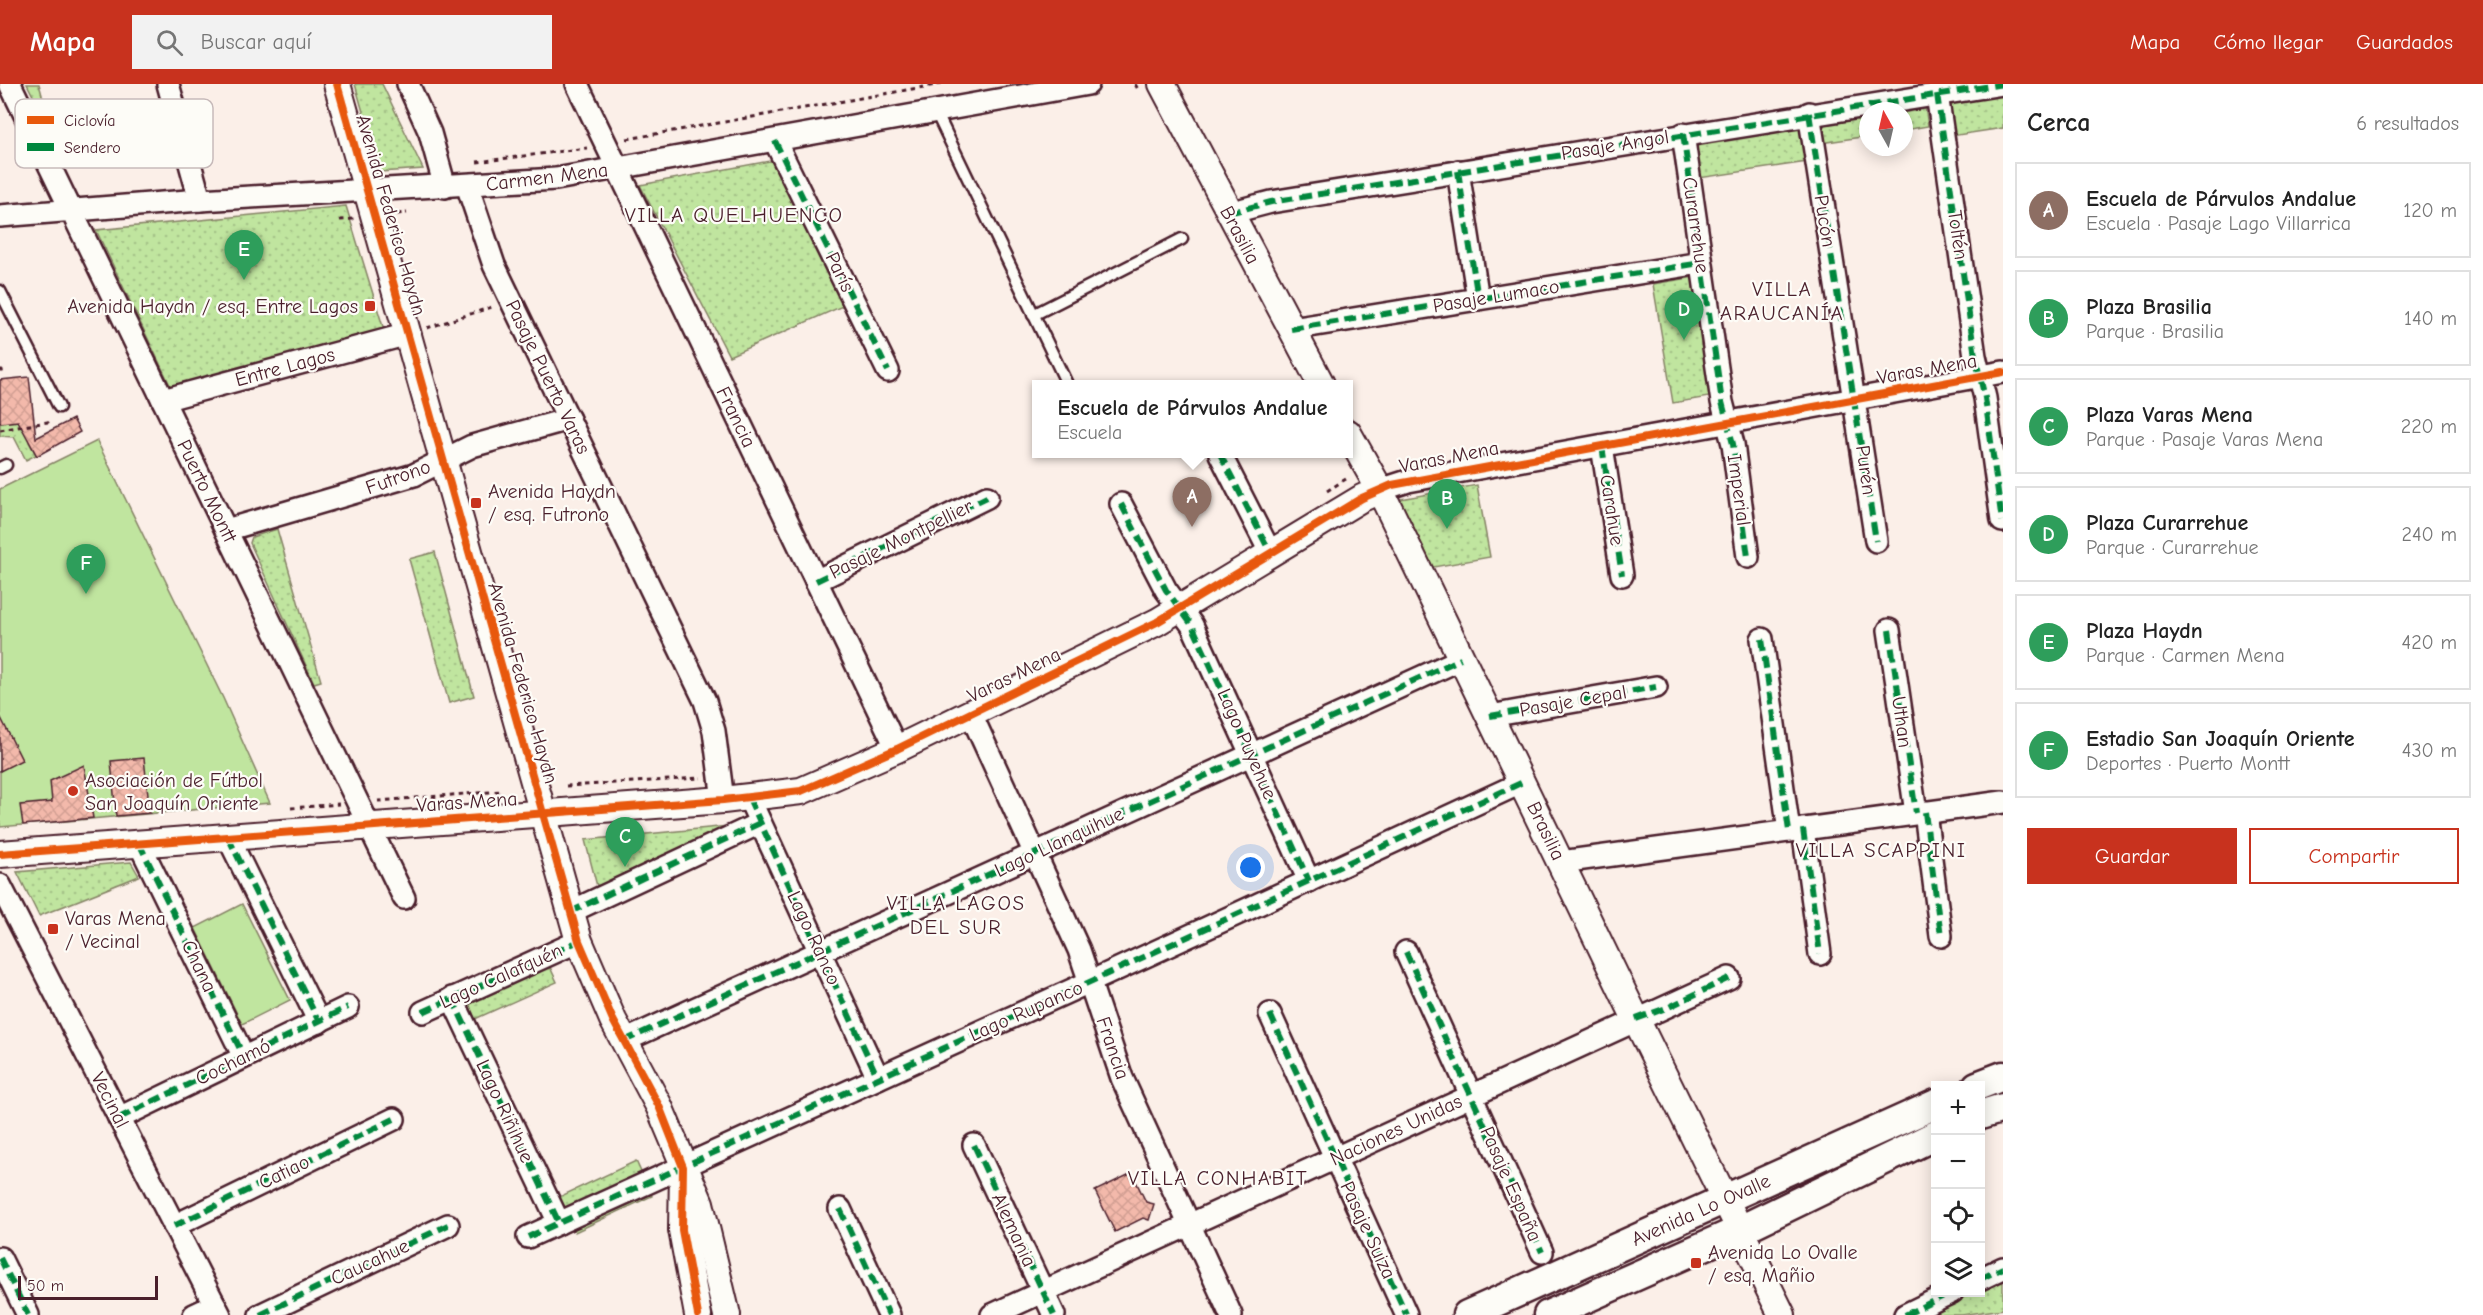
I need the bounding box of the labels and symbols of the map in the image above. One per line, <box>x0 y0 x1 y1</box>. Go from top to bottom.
legend <box>15 99 213 168</box>
north arrow <box>1859 102 1913 156</box>
text: Ciclovía <box>64 112 116 130</box>
street label: Avenida Federico Haydn <box>351 112 431 318</box>
street label: Pasaje Angol <box>1559 125 1671 165</box>
text: Sendero <box>64 139 121 157</box>
street label: Carmen Mena <box>485 158 609 196</box>
street label: Curarrehue <box>1678 175 1714 275</box>
street label: Pucón <box>1810 193 1840 249</box>
street label: Brasilia <box>1215 202 1265 268</box>
district label: VILLA QUELHUENCO <box>625 203 843 227</box>
street label: Toltén <box>1943 209 1973 261</box>
pin: E <box>224 230 264 280</box>
street label: París <box>821 248 859 296</box>
street label: Pasaje Lumaco <box>1431 275 1561 317</box>
district label: VILLA ARAUCANÍA <box>1720 277 1844 325</box>
pin: D <box>1664 290 1704 340</box>
place label: Avenida Haydn / esq. Entre Lagos <box>67 295 358 318</box>
street label: Pasaje Puerto Varas <box>501 296 595 458</box>
marker: Avenida Haydn / esq. Entre Lagos <box>363 299 377 313</box>
street label: Entre Lagos <box>233 343 337 391</box>
street label: Varas Mena <box>1875 349 1979 389</box>
street label: Francia <box>711 383 761 451</box>
street label: Puerto Montt <box>172 436 242 547</box>
street label: Varas Mena <box>1397 436 1501 478</box>
street label: Purén <box>1851 444 1881 496</box>
street label: Imperial <box>1723 453 1755 527</box>
street label: Futrono <box>362 455 434 499</box>
street label: Carahue <box>1595 473 1629 547</box>
pin: A <box>1172 478 1212 527</box>
place label: Avenida Haydn / esq. Futrono <box>488 480 616 526</box>
pin: B <box>1428 480 1466 529</box>
street label: Pasaje Montpellier <box>826 494 977 584</box>
marker: Avenida Haydn / esq. Futrono <box>469 496 483 510</box>
pin: F <box>66 544 106 594</box>
street label: Avenida Federico Haydn <box>483 580 563 786</box>
street label: Varas Mena <box>964 643 1064 707</box>
street label: Pasaje Cepal <box>1518 680 1628 722</box>
street label: Lago Puyehue <box>1212 685 1282 803</box>
street label: Uthan <box>1887 695 1917 749</box>
place label: Asociación de Fútbol San Joaquín Oriente <box>85 769 263 815</box>
marker: Asociación de Fútbol San Joaquín Oriente <box>66 784 80 798</box>
street label: Varas Mena <box>416 787 518 817</box>
street label: Brasilia <box>1522 798 1570 864</box>
street label: Lago Llanquihue <box>991 802 1127 882</box>
pin: C <box>606 818 644 867</box>
district label: VILLA SCAPPINI <box>1795 838 1967 862</box>
your location <box>1236 853 1265 882</box>
street label: Lago Ranco <box>782 887 846 989</box>
district label: VILLA LAGOS DEL SUR <box>887 891 1025 939</box>
place label: Varas Mena / Vecinal <box>65 907 166 953</box>
marker: Varas Mena / Vecinal <box>46 922 60 936</box>
street label: Chana <box>177 936 221 996</box>
street label: Lago Calafquén <box>436 939 566 1013</box>
street label: Lago Rupanco <box>966 976 1086 1046</box>
street label: Francia <box>1092 1014 1134 1082</box>
street label: Cochamó <box>192 1034 274 1090</box>
street label: Lago Riñihue <box>471 1056 539 1166</box>
street label: Vecinal <box>86 1068 134 1132</box>
street label: Naciones Unidas <box>1326 1089 1466 1171</box>
street label: Pasaje España <box>1475 1123 1547 1245</box>
street label: Catiao <box>255 1150 313 1194</box>
district label: VILLA CONHABIT <box>1128 1166 1308 1190</box>
street label: Avenida Lo Ovalle <box>1628 1169 1774 1251</box>
street label: Pasaje Suiza <box>1335 1178 1401 1282</box>
street label: Alemania <box>987 1189 1041 1271</box>
street label: Caucahue <box>327 1234 413 1290</box>
place label: Avenida Lo Ovalle / esq. Mañio <box>1708 1241 1858 1287</box>
marker: Avenida Lo Ovalle / esq. Mañio <box>1689 1256 1703 1270</box>
scale bar <box>18 1273 158 1300</box>

